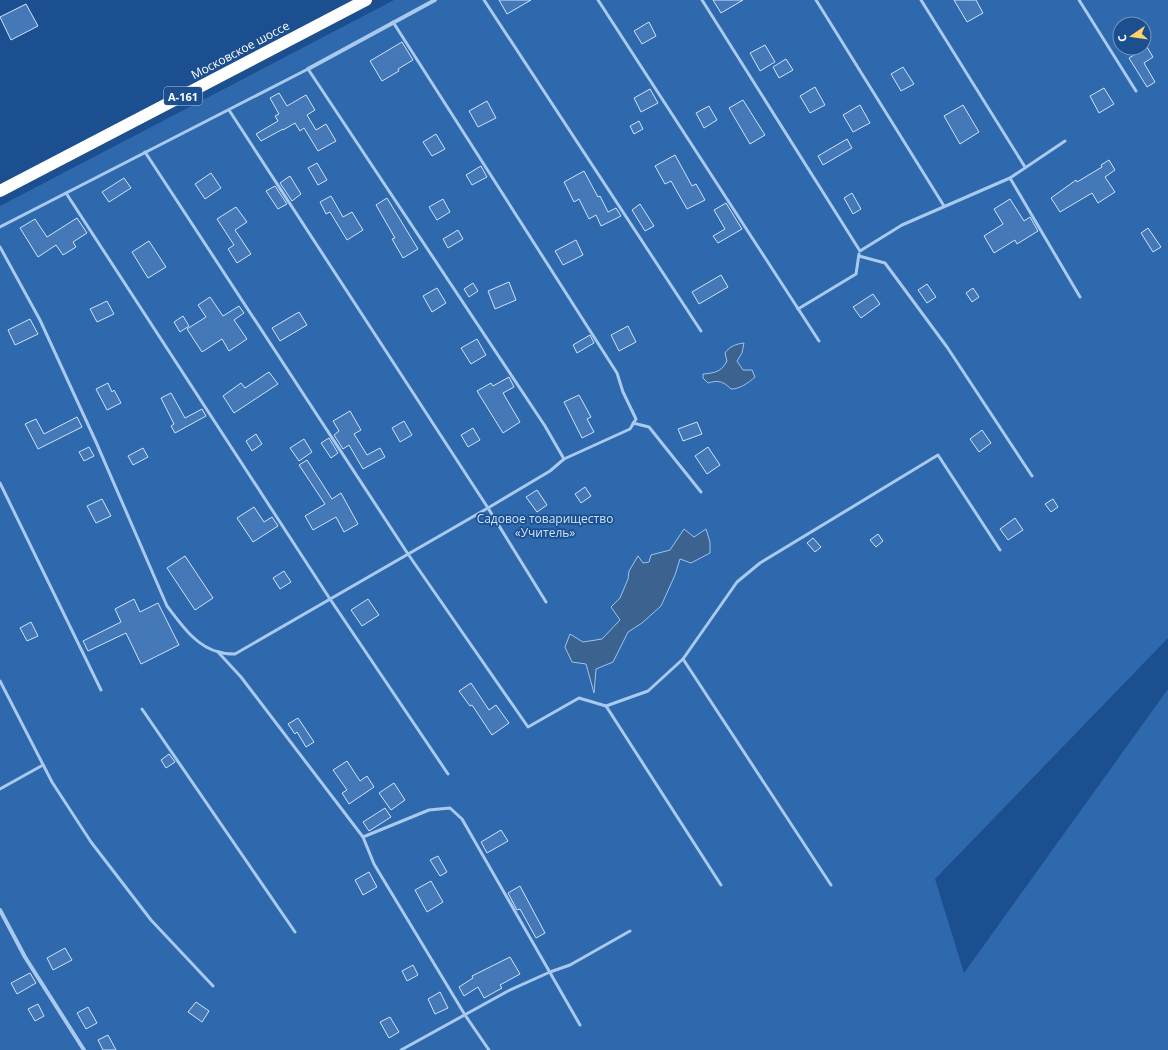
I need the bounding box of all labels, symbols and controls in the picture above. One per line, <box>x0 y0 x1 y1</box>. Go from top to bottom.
north arrow <box>1112 16 1152 56</box>
street label: Московское шоссе <box>188 17 292 83</box>
text: С <box>1114 33 1130 43</box>
road number: А-161 <box>164 87 202 105</box>
park label: Садовое товарищество «Учитель» <box>477 510 613 541</box>

